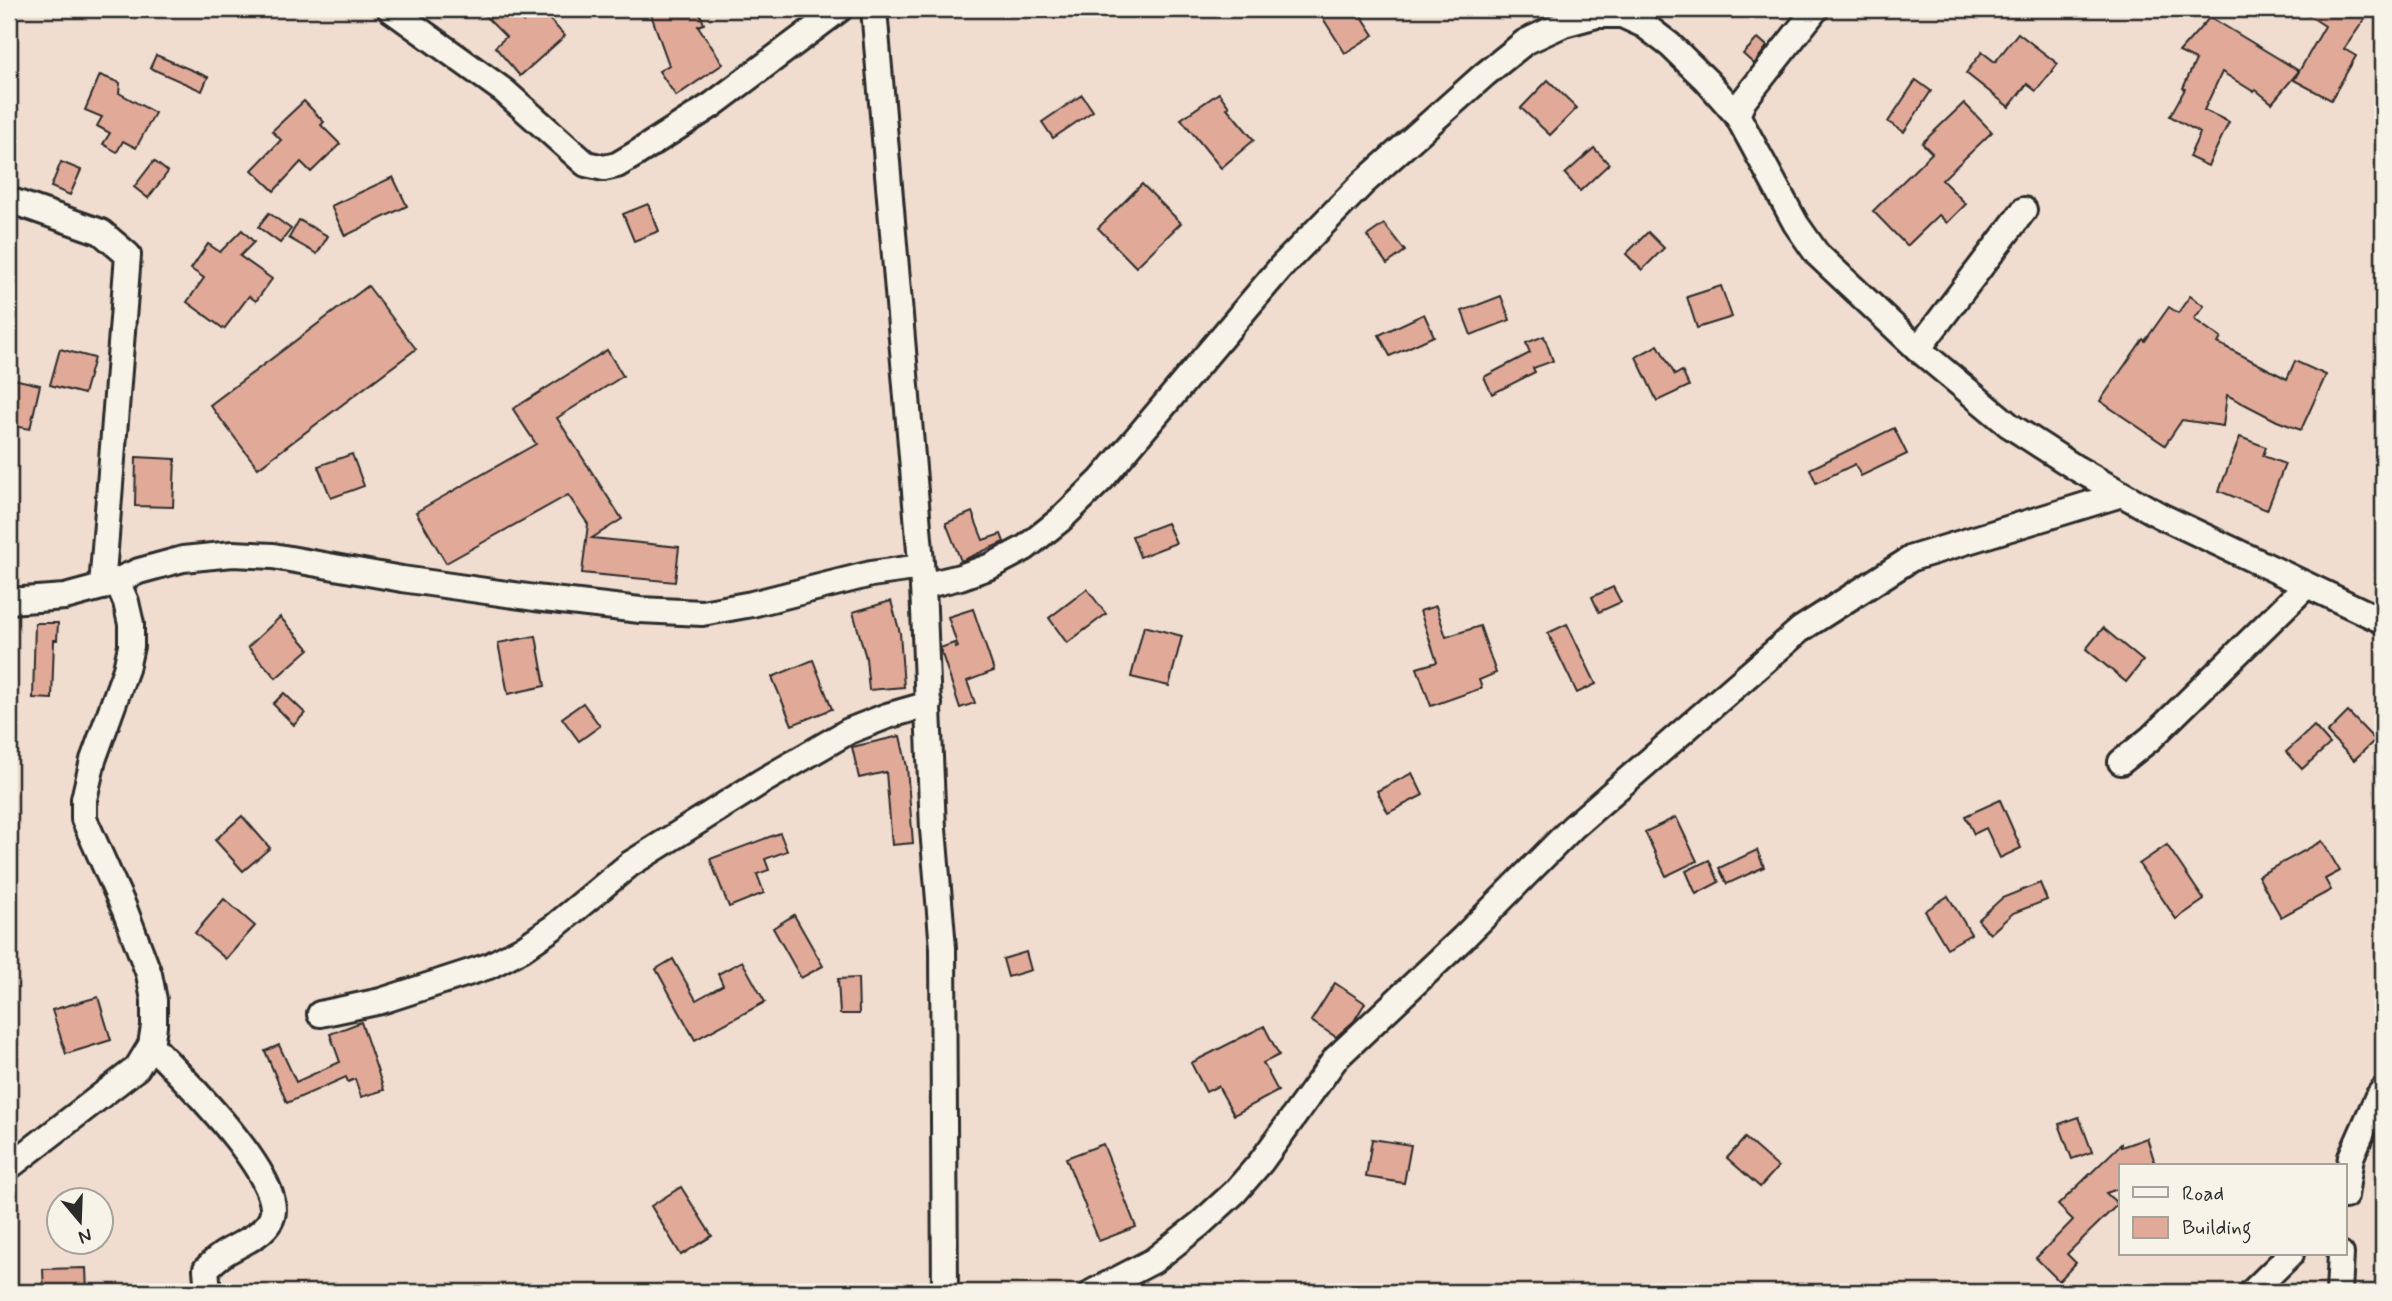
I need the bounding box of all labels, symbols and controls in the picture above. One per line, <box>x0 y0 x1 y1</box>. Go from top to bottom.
legend <box>2119 1164 2346 1256</box>
text: Road <box>2182 1180 2224 1208</box>
north arrow <box>46 1186 116 1256</box>
text: Building <box>2182 1214 2252 1244</box>
text: N <box>75 1222 95 1250</box>

